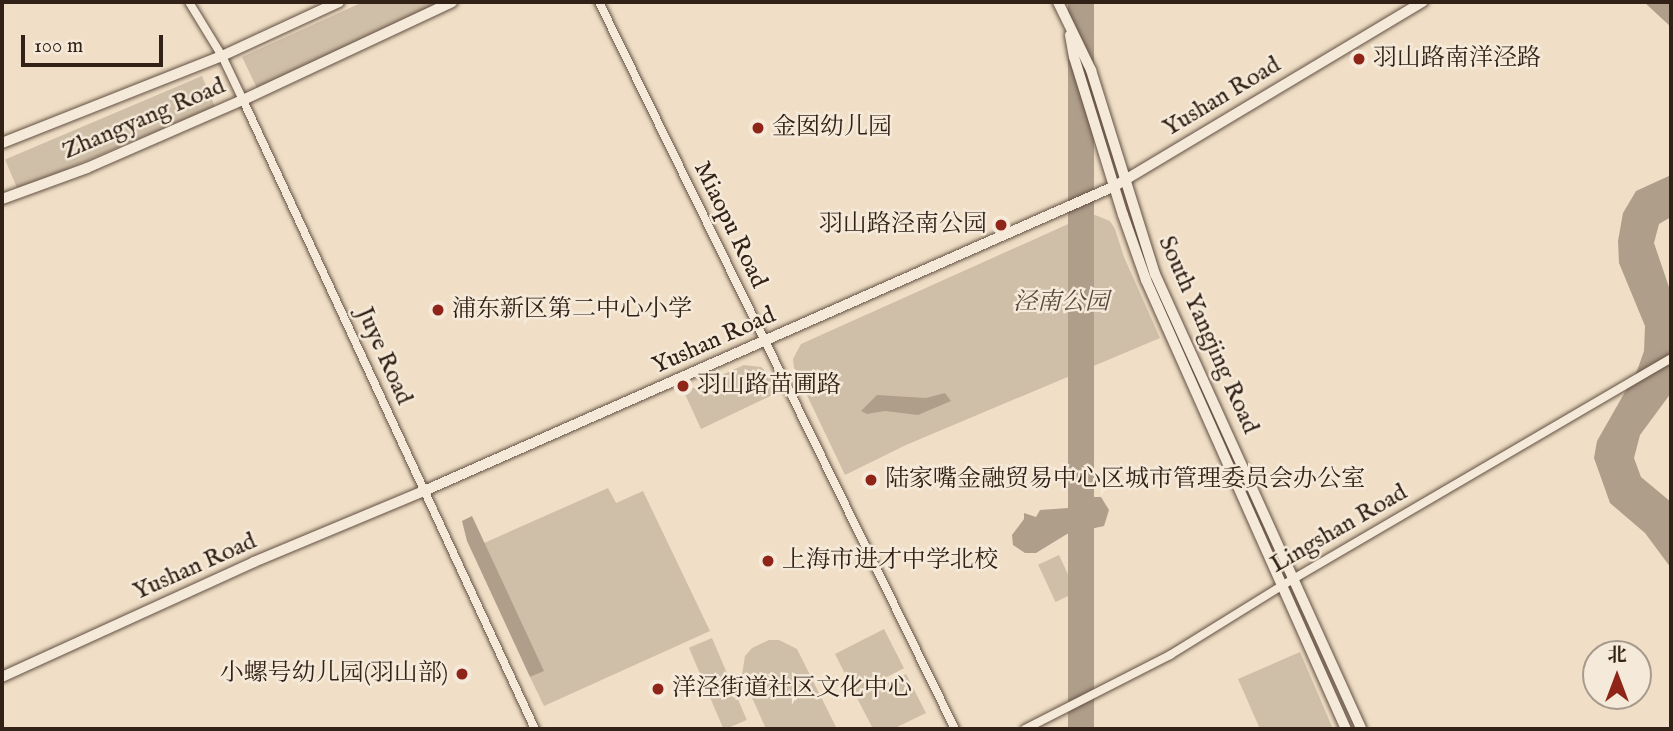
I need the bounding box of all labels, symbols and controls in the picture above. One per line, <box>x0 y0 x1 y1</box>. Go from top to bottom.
scale bar <box>24 21 166 65</box>
text: 100 m <box>34 33 83 60</box>
place label: 羽山路南洋泾路 <box>1373 45 1541 73</box>
street label: Yushan Road <box>1158 51 1286 143</box>
marker: 羽山路南洋泾路 <box>1351 51 1367 67</box>
street label: Zhangyang Road <box>58 72 230 166</box>
place label: 金囡幼儿园 <box>772 114 892 142</box>
marker: 金囡幼儿园 <box>750 120 766 136</box>
street label: Miaopu Road <box>687 157 773 293</box>
place label: 羽山路泾南公园 <box>819 211 987 239</box>
marker: 羽山路泾南公园 <box>993 217 1009 233</box>
street label: South Yangjing Road <box>1151 232 1265 438</box>
park label: 泾南公园 <box>1013 289 1109 317</box>
place label: 浦东新区第二中心小学 <box>452 296 692 324</box>
street label: Yushan Road <box>648 301 780 381</box>
marker: 浦东新区第二中心小学 <box>430 302 446 318</box>
street label: Juye Road <box>350 303 418 409</box>
place label: 羽山路苗圃路 <box>697 372 841 400</box>
marker: 羽山路苗圃路 <box>675 378 691 394</box>
place label: 陆家嘴金融贸易中心区城市管理委员会办公室 <box>885 466 1365 494</box>
marker: 陆家嘴金融贸易中心区城市管理委员会办公室 <box>863 472 879 488</box>
street label: Lingshan Road <box>1265 478 1413 580</box>
street label: Yushan Road <box>129 527 261 607</box>
place label: 上海市进才中学北校 <box>782 547 998 575</box>
marker: 上海市进才中学北校 <box>760 553 776 569</box>
north arrow <box>1582 640 1652 710</box>
text: 北 <box>1607 644 1627 668</box>
place label: 小螺号幼儿园(羽山部) <box>220 660 448 688</box>
marker: 小螺号幼儿园(羽山部) <box>454 666 470 682</box>
place label: 洋泾街道社区文化中心 <box>672 675 912 703</box>
marker: 洋泾街道社区文化中心 <box>650 681 666 697</box>

